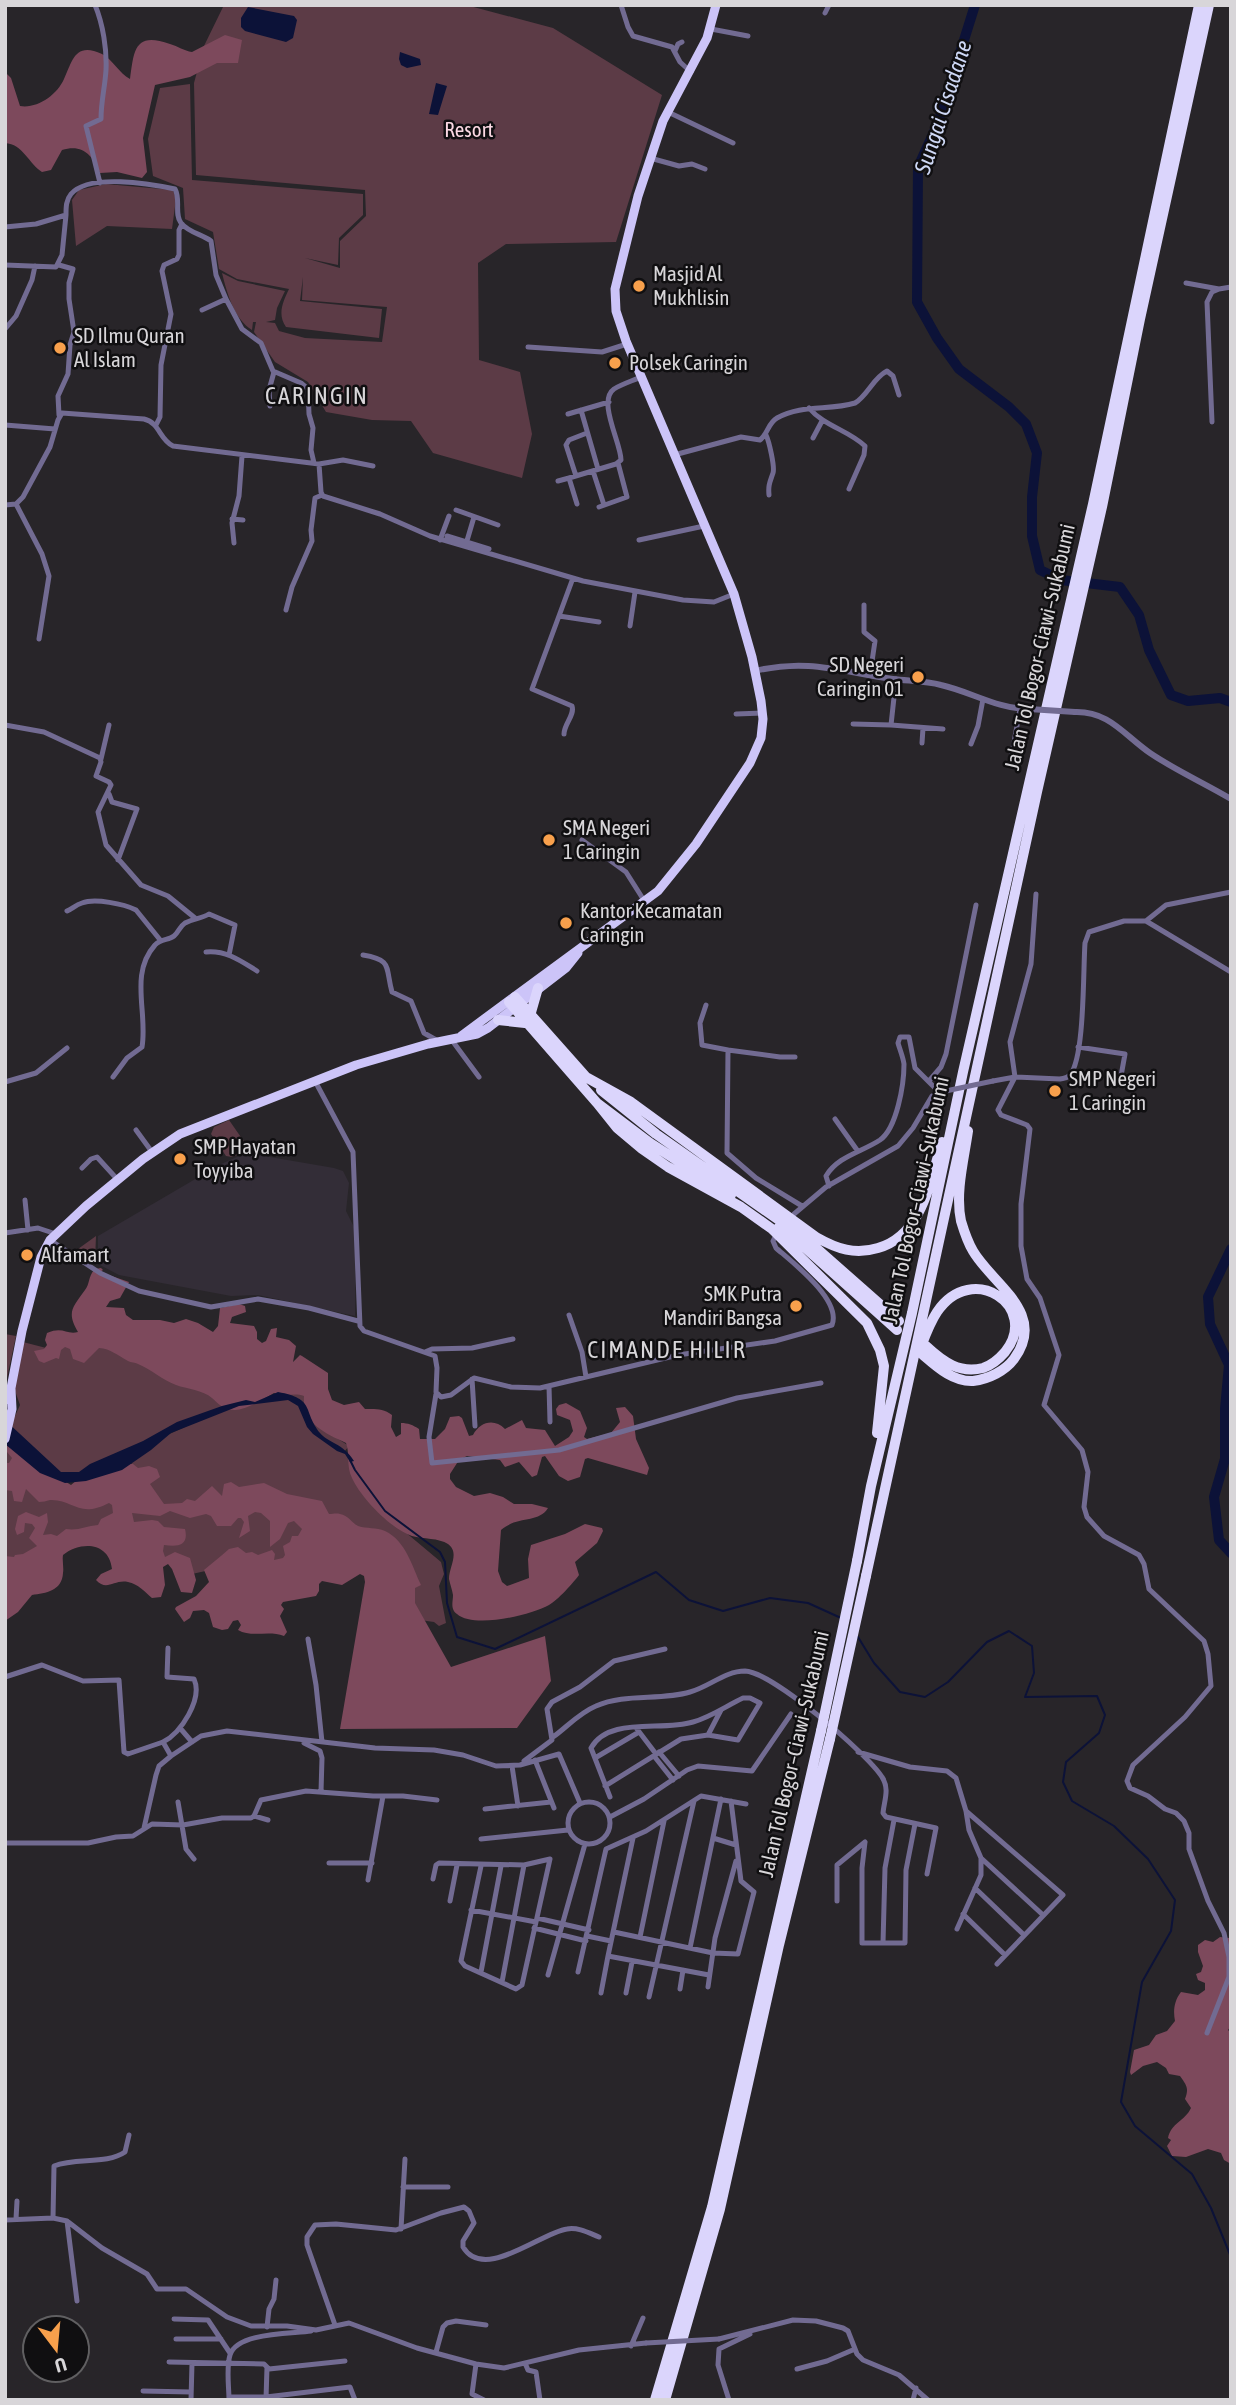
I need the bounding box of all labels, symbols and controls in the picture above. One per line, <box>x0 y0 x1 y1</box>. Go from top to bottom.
water label: Sungai Cisadane <box>909 37 977 178</box>
park label: Resort <box>444 117 494 141</box>
place label: Masjid Al Mukhlisin <box>653 261 729 309</box>
marker: Masjid Al Mukhlisin <box>631 278 647 294</box>
place label: SD Ilmu Quran Al Islam <box>74 323 185 371</box>
marker: SD Ilmu Quran Al Islam <box>52 340 68 356</box>
place label: Polsek Caringin <box>629 350 748 374</box>
marker: Polsek Caringin <box>607 355 623 371</box>
district label: CARINGIN <box>265 382 369 409</box>
street label: Jalan Tol Bogor–Ciawi–Sukabumi <box>999 521 1079 772</box>
place label: SD Negeri Caringin 01 <box>817 652 904 700</box>
marker: SD Negeri Caringin 01 <box>910 669 926 685</box>
place label: SMA Negeri 1 Caringin <box>563 815 650 863</box>
marker: SMA Negeri 1 Caringin <box>541 832 557 848</box>
place label: Kantor Kecamatan Caringin <box>580 898 722 946</box>
marker: Kantor Kecamatan Caringin <box>558 915 574 931</box>
place label: SMP Negeri 1 Caringin <box>1069 1066 1156 1114</box>
street label: Jalan Tol Bogor–Ciawi–Sukabumi <box>877 1074 953 1325</box>
marker: SMP Negeri 1 Caringin <box>1047 1083 1063 1099</box>
place label: SMP Hayatan Toyyiba <box>194 1134 296 1182</box>
marker: SMP Hayatan Toyyiba <box>172 1151 188 1167</box>
place label: Alfamart <box>41 1242 109 1266</box>
marker: Alfamart <box>19 1247 35 1263</box>
place label: SMK Putra Mandiri Bangsa <box>663 1281 782 1329</box>
marker: SMK Putra Mandiri Bangsa <box>788 1298 804 1314</box>
district label: CIMANDE HILIR <box>587 1336 747 1363</box>
street label: Jalan Tol Bogor–Ciawi–Sukabumi <box>753 1628 833 1879</box>
north arrow <box>21 2314 91 2384</box>
text: U <box>52 2353 69 2377</box>

